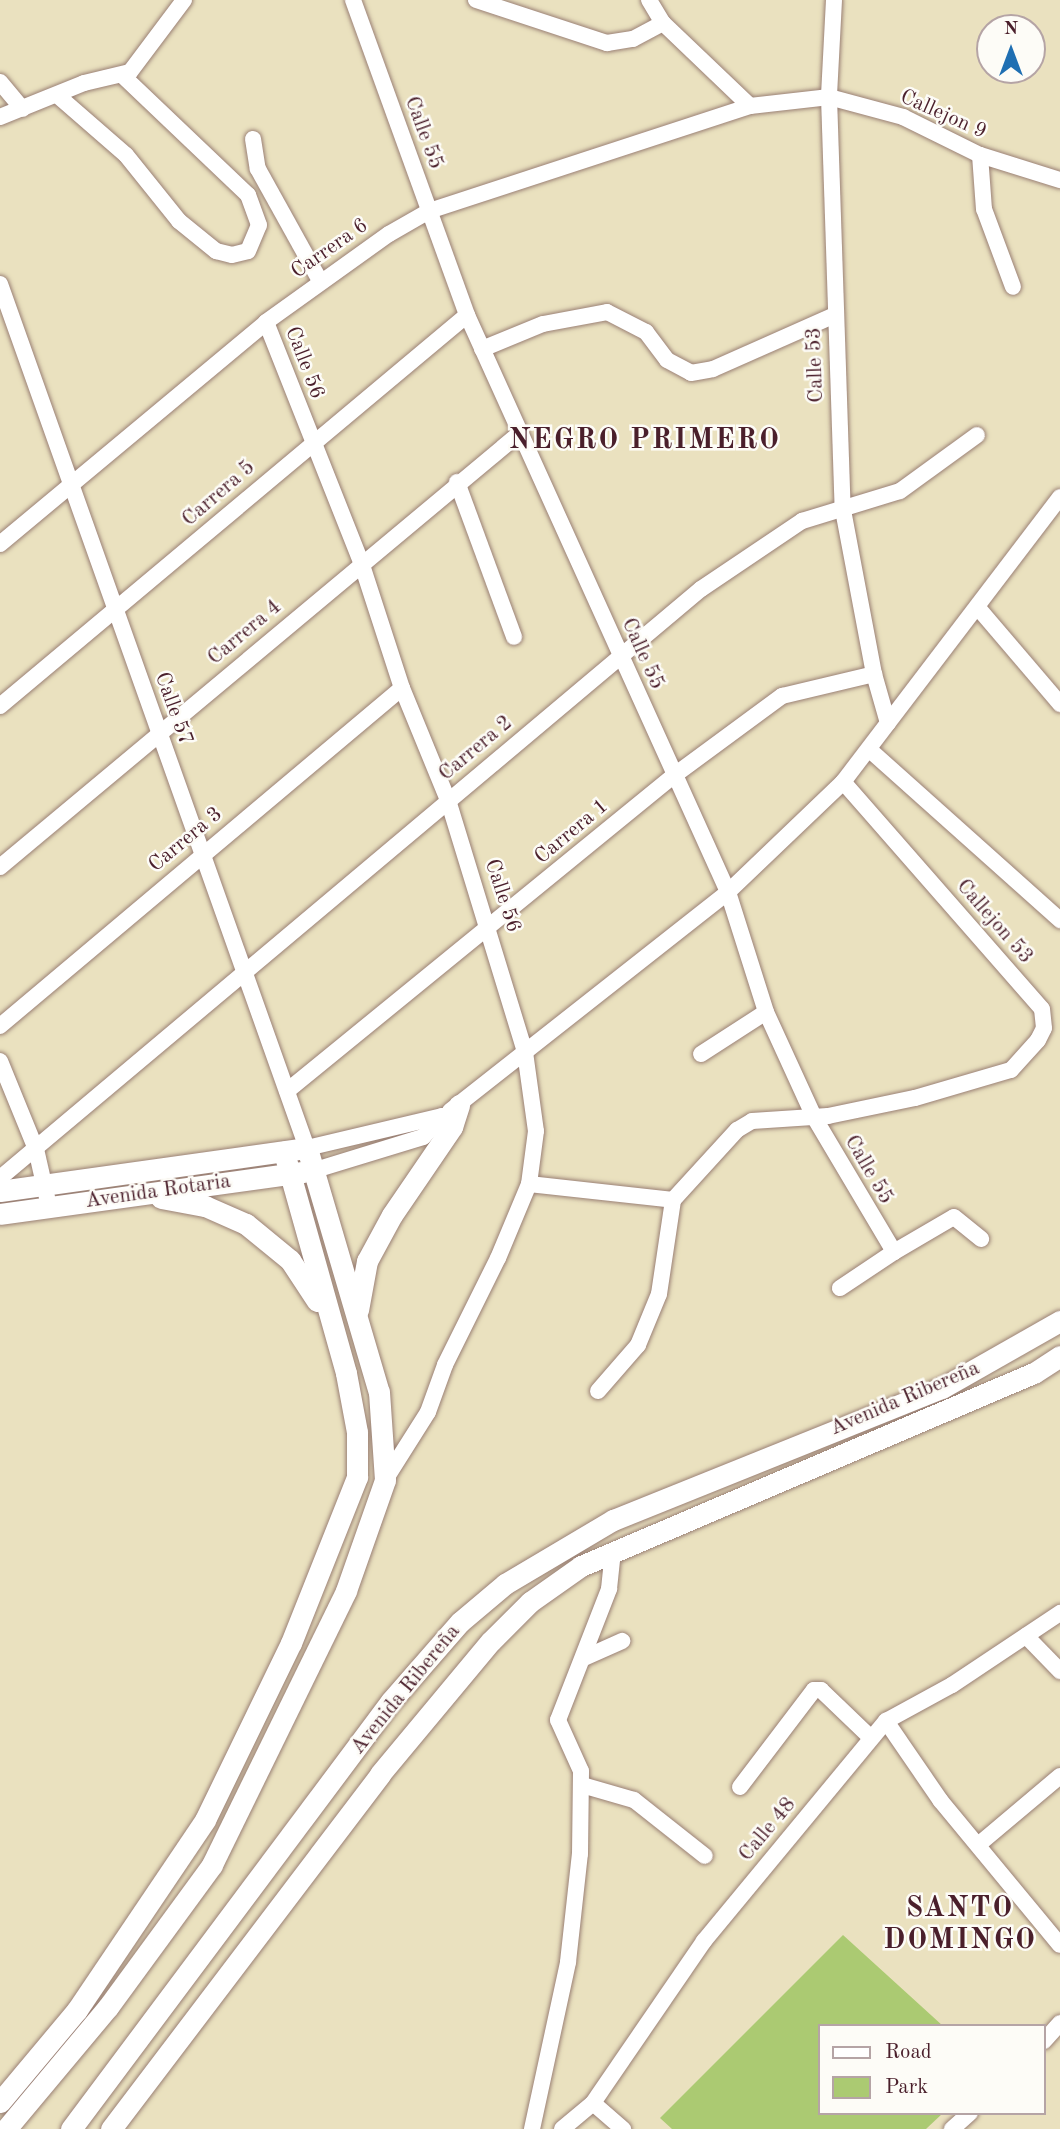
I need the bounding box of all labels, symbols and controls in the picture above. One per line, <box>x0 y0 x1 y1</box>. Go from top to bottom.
north arrow <box>976 14 1046 84</box>
text: N <box>1004 20 1018 39</box>
street label: Callejon 9 <box>896 85 990 145</box>
street label: Calle 55 <box>398 93 448 173</box>
street label: Carrera 6 <box>287 213 373 285</box>
street label: Calle 56 <box>279 323 329 403</box>
street label: Calle 53 <box>802 327 830 403</box>
district label: NEGRO PRIMERO <box>511 424 779 458</box>
street label: Carrera 5 <box>177 456 261 532</box>
street label: Carrera 4 <box>203 595 287 671</box>
street label: Calle 55 <box>615 614 669 694</box>
street label: Calle 57 <box>148 669 198 749</box>
street label: Carrera 2 <box>434 711 518 787</box>
street label: Carrera 1 <box>530 794 614 870</box>
street label: Carrera 3 <box>144 802 228 878</box>
street label: Calle 56 <box>478 856 526 936</box>
street label: Callejon 53 <box>950 874 1038 970</box>
street label: Calle 55 <box>838 1131 898 1209</box>
street label: Avenida Rotaria <box>84 1169 232 1215</box>
street label: Avenida Ribereña <box>827 1356 983 1442</box>
street label: Avenida Ribereña <box>346 1620 466 1760</box>
street label: Calle 48 <box>734 1793 802 1867</box>
district label: SANTO DOMINGO <box>884 1892 1036 1958</box>
legend <box>818 2024 1046 2115</box>
text: Road <box>885 2042 932 2063</box>
text: Park <box>885 2077 928 2098</box>

